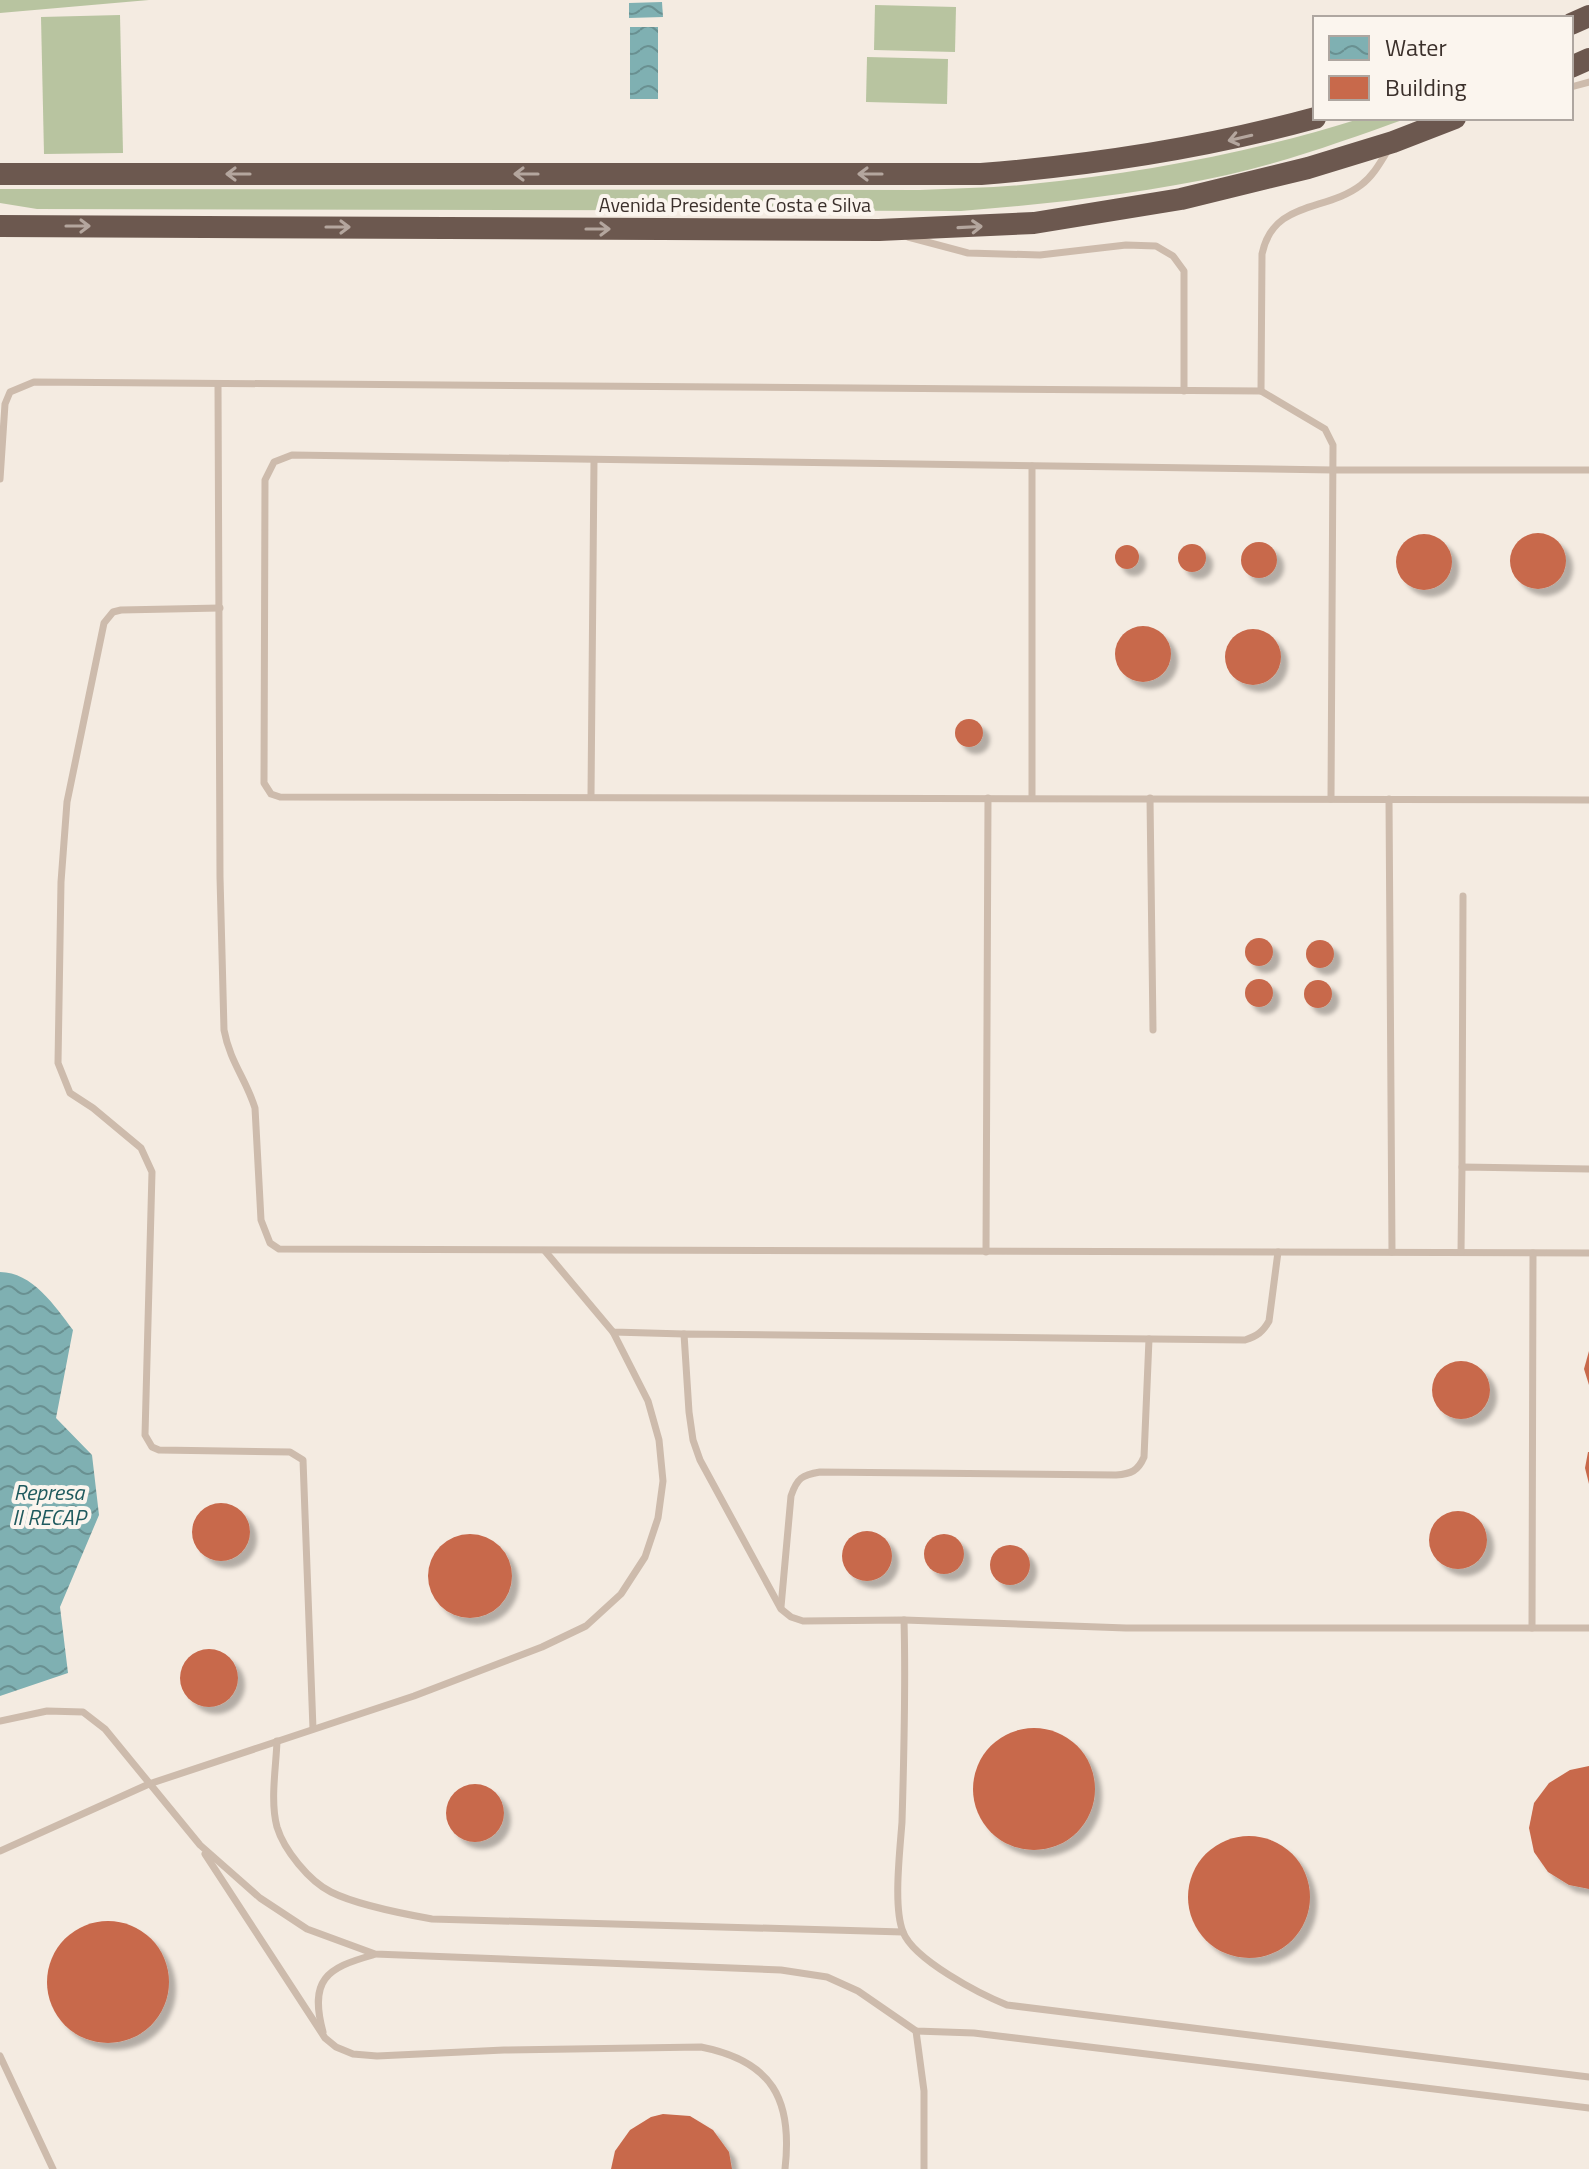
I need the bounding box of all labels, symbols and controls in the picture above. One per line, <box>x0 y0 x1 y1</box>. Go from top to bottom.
legend <box>1313 16 1573 120</box>
text: Water <box>1385 29 1447 65</box>
text: Building <box>1385 69 1467 105</box>
one-way arrow <box>1227 131 1253 146</box>
one-way arrow <box>225 166 252 182</box>
one-way arrow <box>513 166 540 182</box>
one-way arrow <box>857 166 884 182</box>
street label: Avenida Presidente Costa e Silva <box>599 189 871 220</box>
one-way arrow <box>64 219 91 234</box>
one-way arrow <box>324 220 351 235</box>
one-way arrow <box>956 220 983 235</box>
one-way arrow <box>584 221 611 236</box>
water label: Represa II RECAP <box>12 1475 88 1534</box>

